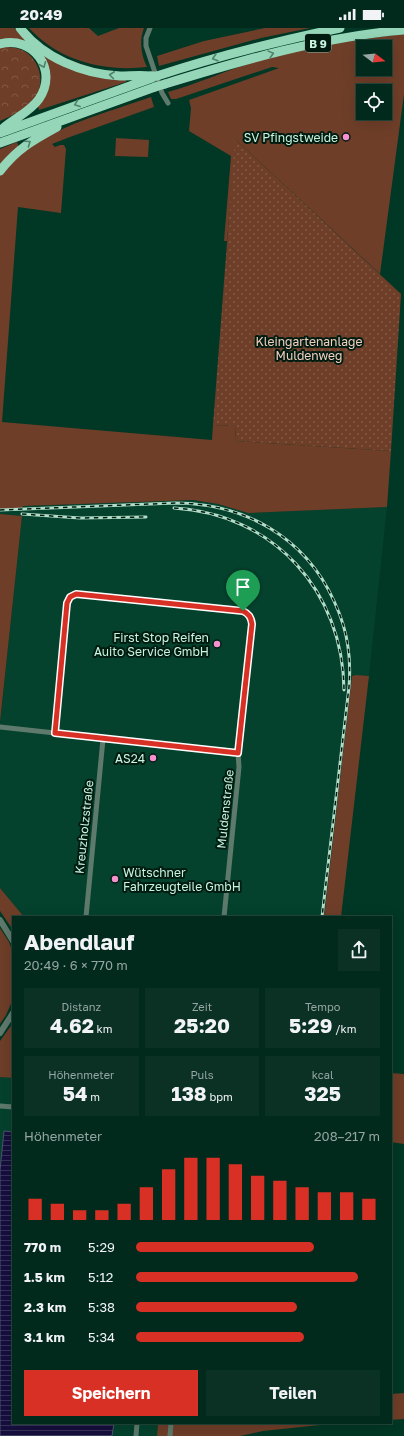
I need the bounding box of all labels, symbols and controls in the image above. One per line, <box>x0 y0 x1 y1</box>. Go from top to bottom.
text: 20:49 <box>20 5 63 23</box>
road number: B 9 <box>305 34 331 52</box>
north arrow <box>356 40 392 76</box>
map controls <box>356 40 392 120</box>
one-way arrow <box>268 50 274 58</box>
one-way arrow <box>212 53 219 62</box>
one-way arrow <box>38 60 46 68</box>
one-way arrow <box>109 71 115 80</box>
button: locate <box>356 84 392 120</box>
one-way arrow <box>73 100 80 108</box>
place label: SV Pfingstweide <box>244 130 338 145</box>
marker: SV Pfingstweide <box>341 132 351 142</box>
one-way arrow <box>23 141 30 148</box>
park label: Kleingartenanlage Muldenweg <box>256 334 362 363</box>
pin <box>226 570 260 611</box>
icon: arrive <box>232 576 254 598</box>
place label: First Stop Reifen Auito Service GmbH <box>94 630 209 659</box>
marker: First Stop Reifen Auito Service GmbH <box>212 639 222 649</box>
place label: AS24 <box>115 751 145 766</box>
marker: AS24 <box>148 753 158 763</box>
street label: Muldenstraße <box>213 769 237 849</box>
street label: Kreuzholzstraße <box>72 779 96 875</box>
place label: Wütschner Fahrzeugteile GmbH <box>123 865 241 894</box>
marker: Wütschner Fahrzeugteile GmbH <box>110 874 120 884</box>
text: Abendlauf <box>24 928 134 955</box>
button: share <box>338 929 380 971</box>
text: 20:49 · 6 × 770 m <box>24 957 128 973</box>
text: Distanz <box>62 1000 101 1013</box>
text: Zeit <box>192 1000 212 1013</box>
text: Tempo <box>305 1000 340 1013</box>
text: 4.62 <box>50 1013 94 1037</box>
text: 25:20 <box>174 1013 230 1037</box>
text: 5:29 <box>289 1013 332 1037</box>
text: km <box>94 1022 113 1035</box>
text: /km <box>332 1022 356 1035</box>
text: Höhenmeter <box>48 1068 114 1081</box>
text: Puls <box>190 1068 214 1081</box>
text: kcal <box>312 1068 334 1081</box>
text: 54 <box>63 1081 87 1105</box>
text: 138 <box>171 1081 207 1105</box>
text: 325 <box>304 1081 341 1105</box>
text: m <box>87 1090 100 1103</box>
text: bpm <box>207 1090 233 1103</box>
text: Höhenmeter <box>24 1128 102 1144</box>
text: 208–217 m <box>314 1128 380 1144</box>
text: 770 m <box>24 1239 61 1255</box>
text: 5:29 <box>88 1239 115 1255</box>
text: 1.5 km <box>24 1269 65 1285</box>
text: 5:12 <box>88 1269 113 1285</box>
text: 2.3 km <box>24 1299 66 1315</box>
text: 5:38 <box>88 1299 115 1315</box>
text: 3.1 km <box>24 1329 65 1345</box>
text: 5:34 <box>88 1329 115 1345</box>
button: Speichern <box>24 1370 198 1416</box>
button: Teilen <box>206 1370 380 1416</box>

